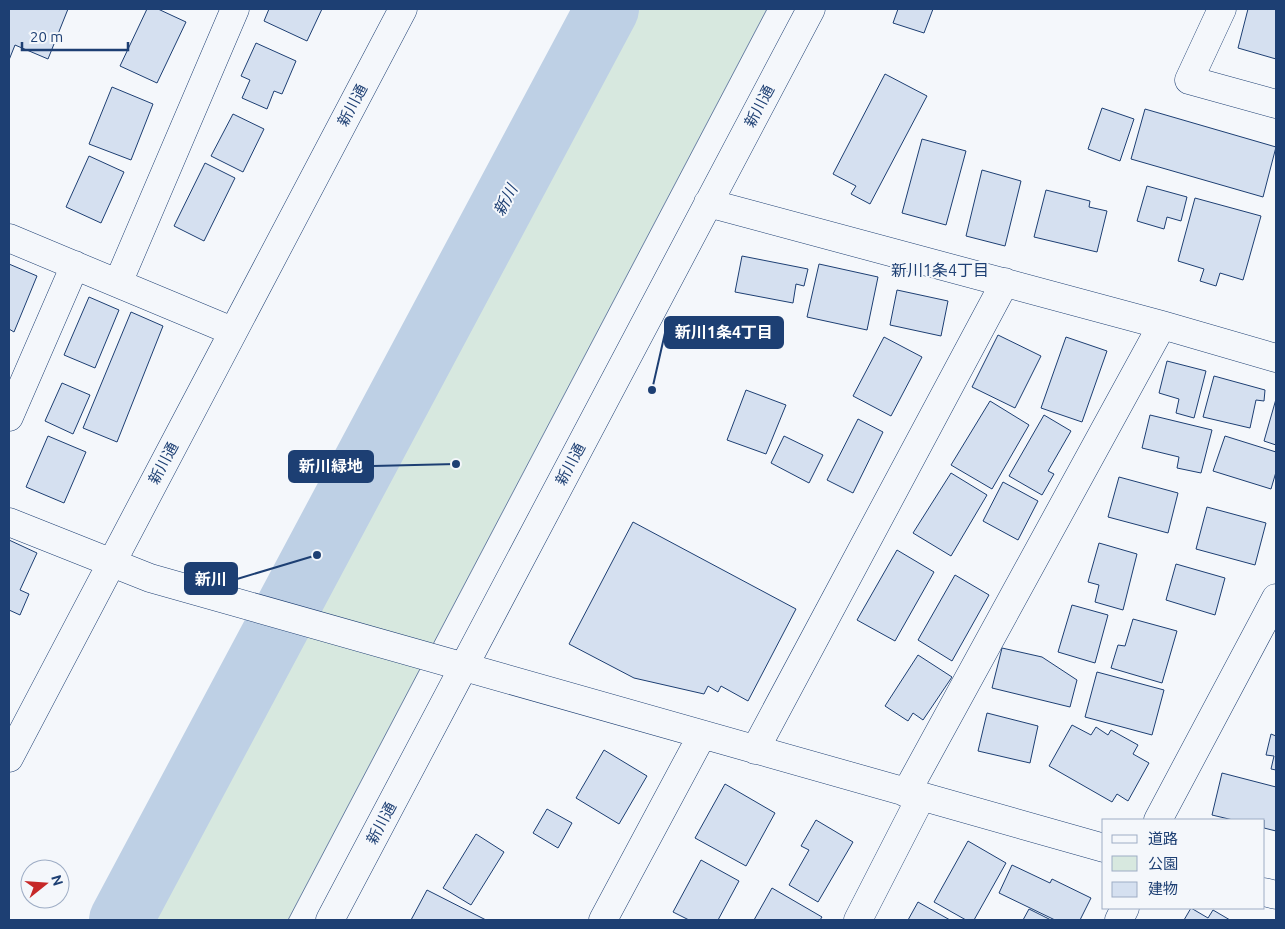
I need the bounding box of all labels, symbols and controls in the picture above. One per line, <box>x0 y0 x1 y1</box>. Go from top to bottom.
scale bar <box>22 20 129 52</box>
text: 20 m <box>30 28 63 45</box>
street label: 新川通 <box>334 81 370 129</box>
street label: 新川通 <box>741 82 777 130</box>
water label: 新川 <box>490 180 521 218</box>
district label: 新川1条4丁目 <box>891 261 989 279</box>
callout: 新川1条4丁目 <box>665 317 783 348</box>
text: 新川1条4丁目 <box>675 323 773 341</box>
street label: 新川通 <box>145 439 181 487</box>
street label: 新川通 <box>552 440 588 488</box>
callout: 新川緑地 <box>289 451 373 482</box>
text: 新川緑地 <box>299 457 363 475</box>
callout: 新川 <box>185 563 237 594</box>
text: 新川 <box>195 570 227 588</box>
street label: 新川通 <box>363 799 399 847</box>
legend <box>1102 819 1265 909</box>
text: 道路 <box>1148 830 1178 847</box>
text: 公園 <box>1148 855 1178 872</box>
north arrow <box>20 859 70 909</box>
text: N <box>48 873 67 888</box>
text: 建物 <box>1148 880 1178 897</box>

